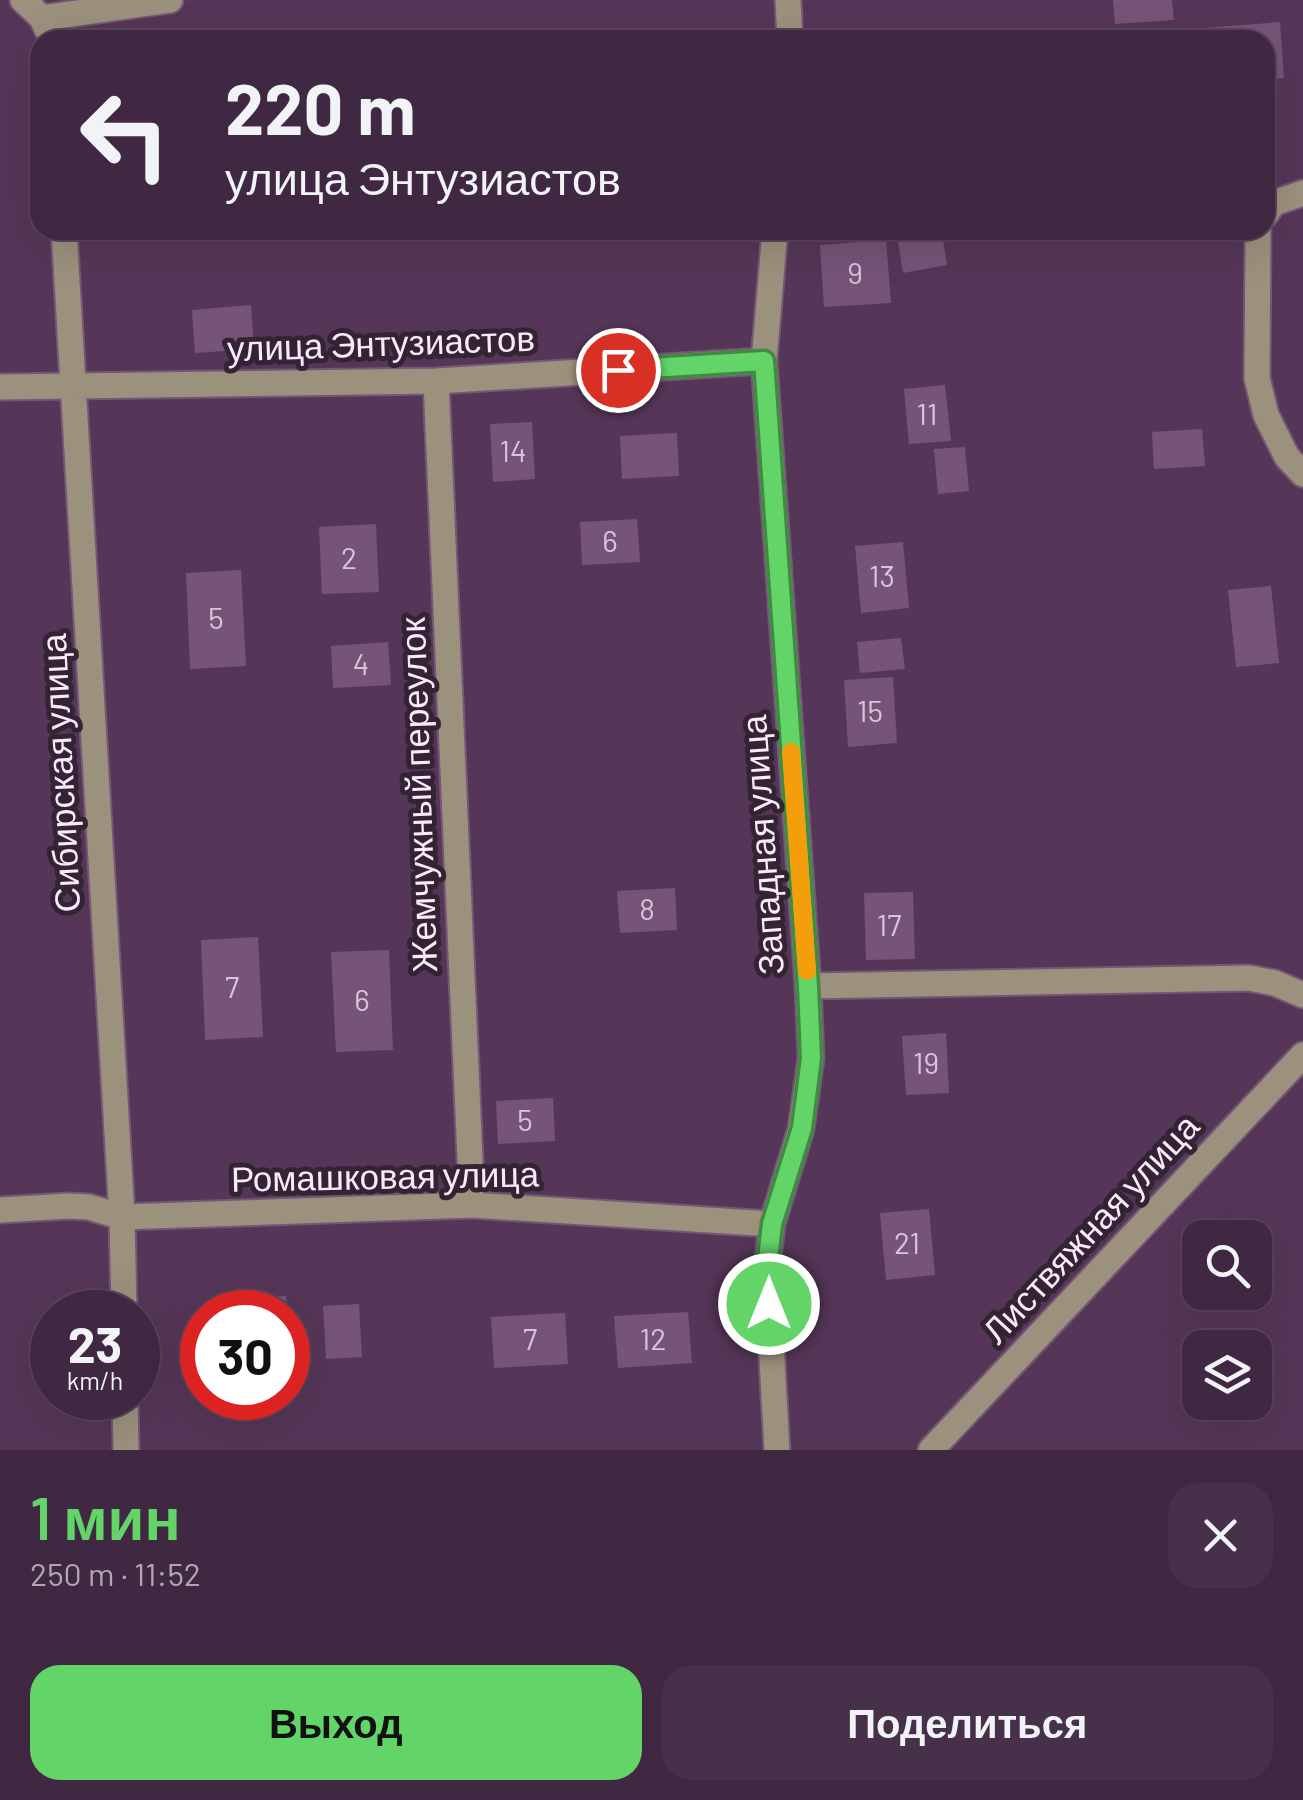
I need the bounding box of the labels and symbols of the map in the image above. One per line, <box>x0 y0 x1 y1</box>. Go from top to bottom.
house number: 9 <box>847 254 863 290</box>
street label: улица Энтузиастов <box>226 316 536 368</box>
pin <box>576 328 661 413</box>
house number: 11 <box>916 395 938 431</box>
house number: 14 <box>499 432 527 468</box>
house number: 6 <box>602 522 618 558</box>
house number: 2 <box>341 539 357 575</box>
house number: 13 <box>869 557 895 593</box>
house number: 5 <box>208 599 224 635</box>
street label: Жемчужный переулок <box>390 616 444 973</box>
street label: Сибирская улица <box>31 632 87 914</box>
house number: 4 <box>353 645 369 681</box>
house number: 15 <box>857 692 883 728</box>
street label: Западная улица <box>731 713 791 976</box>
house number: 8 <box>639 890 655 926</box>
house number: 17 <box>877 906 901 942</box>
house number: 7 <box>225 968 239 1004</box>
house number: 6 <box>354 981 370 1017</box>
house number: 19 <box>913 1044 939 1080</box>
house number: 5 <box>517 1101 533 1137</box>
street label: Листвяжная улица <box>973 1104 1207 1351</box>
street label: Ромашковая улица <box>231 1151 540 1199</box>
house number: 21 <box>894 1224 920 1260</box>
position arrow <box>717 1252 821 1356</box>
speed limit sign: 30 <box>180 1290 310 1420</box>
house number: 7 <box>523 1320 537 1356</box>
house number: 12 <box>640 1320 666 1356</box>

